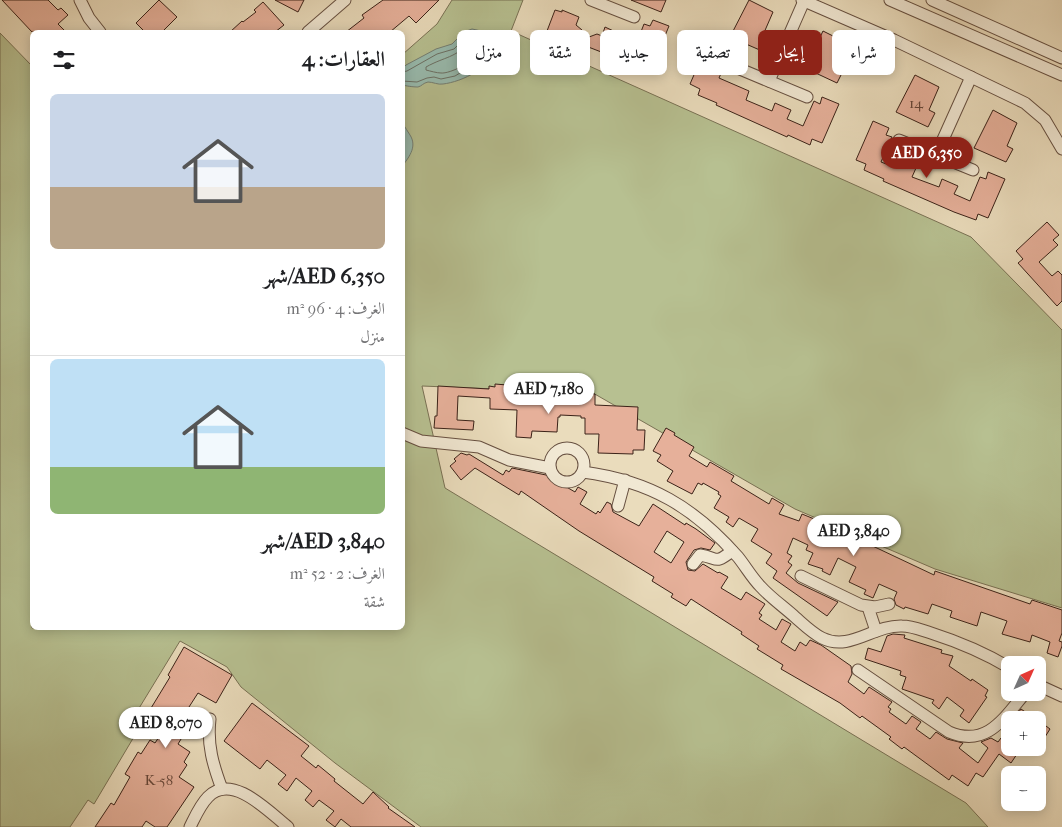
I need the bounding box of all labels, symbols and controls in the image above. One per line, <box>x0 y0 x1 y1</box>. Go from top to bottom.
chip: منزل <box>457 30 520 75</box>
chip: شقة <box>530 30 590 75</box>
chip: جديد <box>600 30 667 75</box>
chip: تصفية <box>677 30 748 75</box>
chip: إيجار <box>758 30 822 75</box>
chip: شراء <box>832 30 895 75</box>
icon: filters <box>50 46 78 74</box>
text: العقارات: 4 <box>302 47 385 71</box>
house number: 14 <box>909 94 924 112</box>
icon: home <box>173 126 263 216</box>
pin: AED 6,350 <box>870 136 984 179</box>
text: AED 6,350 <box>892 143 962 162</box>
text: AED 6,350/شهر <box>264 264 385 288</box>
text: الغرف: 4 · 96 m² <box>286 299 385 318</box>
text: منزل <box>360 327 385 346</box>
pin: AED 7,180 <box>492 372 606 415</box>
text: AED 7,180 <box>514 379 584 398</box>
icon: home <box>173 392 263 482</box>
pin: AED 3,840 <box>797 514 911 557</box>
text: AED 3,840 <box>818 521 890 540</box>
text: AED 3,840/شهر <box>261 529 385 553</box>
text: الغرف: 2 · 52 m² <box>290 564 385 583</box>
text: شقة <box>364 592 385 611</box>
north arrow <box>1001 656 1046 701</box>
map controls <box>1001 656 1046 811</box>
pin: AED 8,070 <box>109 706 223 749</box>
button: + <box>1001 711 1046 756</box>
text: AED 8,070 <box>130 713 202 732</box>
button: − <box>1001 766 1046 811</box>
house number: K-58 <box>145 771 173 789</box>

